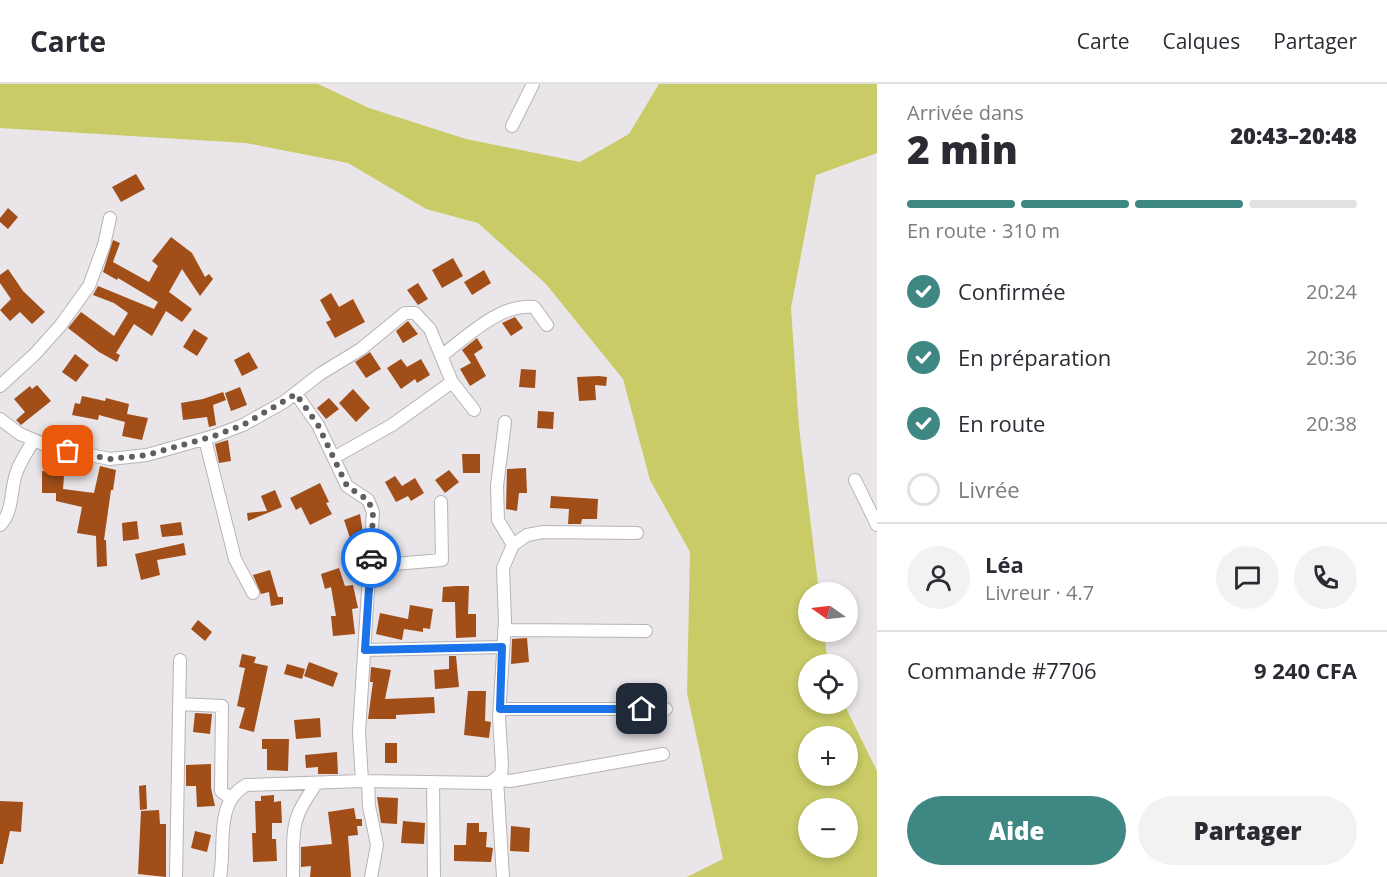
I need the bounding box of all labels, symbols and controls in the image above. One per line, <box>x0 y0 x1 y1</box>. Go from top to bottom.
text: Carte <box>30 22 106 60</box>
text: Carte <box>1077 27 1129 55</box>
text: Calques <box>1162 27 1240 55</box>
text: Partager <box>1273 27 1357 55</box>
text: Arrivée dans <box>907 99 1024 126</box>
text: 20:43–20:48 <box>1230 120 1357 150</box>
text: 2 min <box>907 122 1018 175</box>
text: En route · 310 m <box>907 217 1060 244</box>
icon: check <box>907 275 940 308</box>
text: Confirmée <box>958 276 1066 306</box>
text: 20:24 <box>1306 278 1357 305</box>
icon: check <box>907 341 940 374</box>
text: En préparation <box>958 342 1111 372</box>
text: 20:36 <box>1306 344 1357 371</box>
icon: check <box>907 407 940 440</box>
text: En route <box>958 408 1045 438</box>
text: 20:38 <box>1306 410 1357 437</box>
pin <box>42 425 93 476</box>
icon: bag <box>51 434 84 467</box>
text: Livrée <box>958 474 1020 504</box>
courier <box>341 528 401 588</box>
icon: car <box>355 542 388 575</box>
button: person <box>907 546 970 609</box>
button: chat <box>1216 546 1279 609</box>
button: phone <box>1294 546 1357 609</box>
text: Léa <box>985 549 1024 579</box>
text: Livreur · 4.7 <box>985 579 1094 606</box>
north arrow <box>798 582 858 642</box>
map controls <box>798 582 858 858</box>
button: locate <box>798 654 858 714</box>
text: Commande #7706 <box>907 655 1097 685</box>
text: 9 240 CFA <box>1254 655 1357 685</box>
pin <box>616 683 667 734</box>
icon: home <box>625 692 658 725</box>
button: + <box>798 726 858 786</box>
button: Aide <box>907 796 1126 865</box>
button: Partager <box>1138 796 1357 865</box>
button: − <box>798 798 858 858</box>

